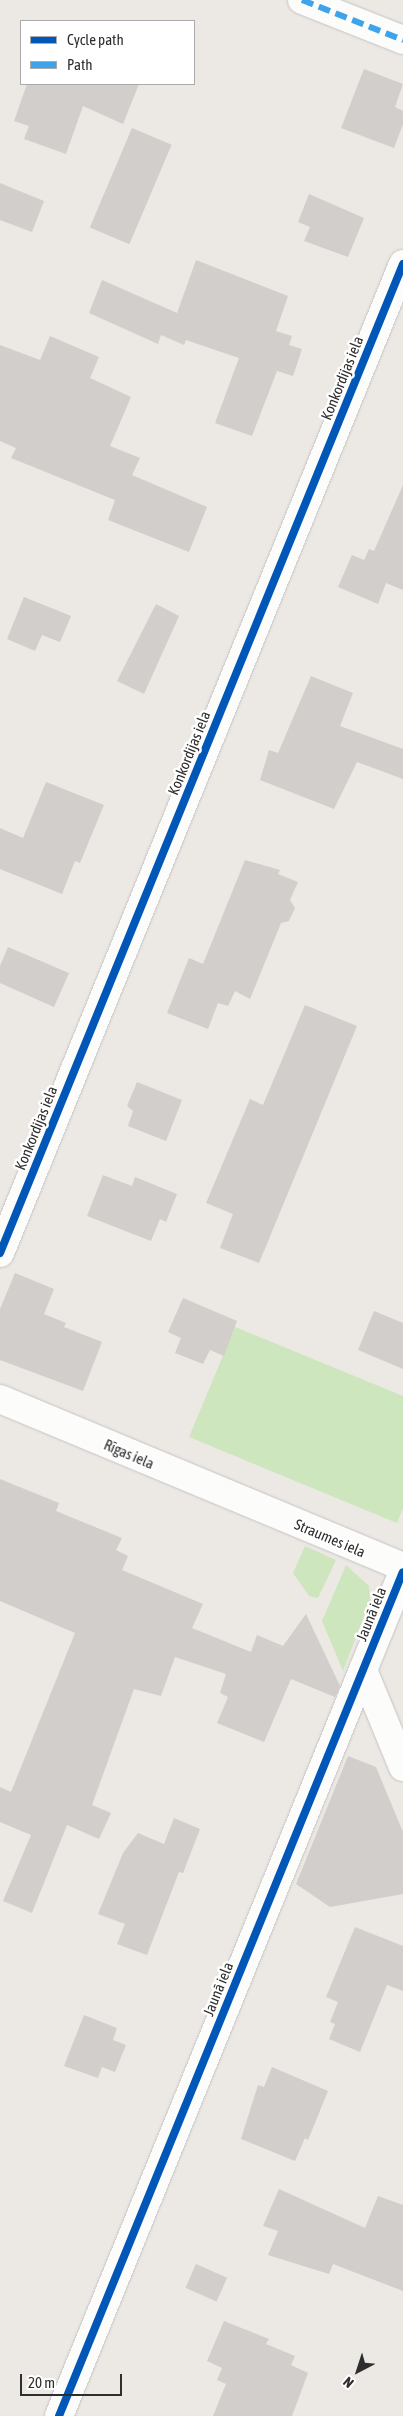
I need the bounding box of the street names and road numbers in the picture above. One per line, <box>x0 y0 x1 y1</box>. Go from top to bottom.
street label: Konkordijas iela <box>317 334 367 422</box>
street label: Konkordijas iela <box>164 709 214 797</box>
street label: Konkordijas iela <box>11 1084 61 1172</box>
street label: Rīgas iela <box>101 1435 157 1473</box>
street label: Straumes iela <box>292 1515 368 1561</box>
street label: Jaunā iela <box>352 1584 390 1644</box>
street label: Jaunā iela <box>199 1959 237 2019</box>

